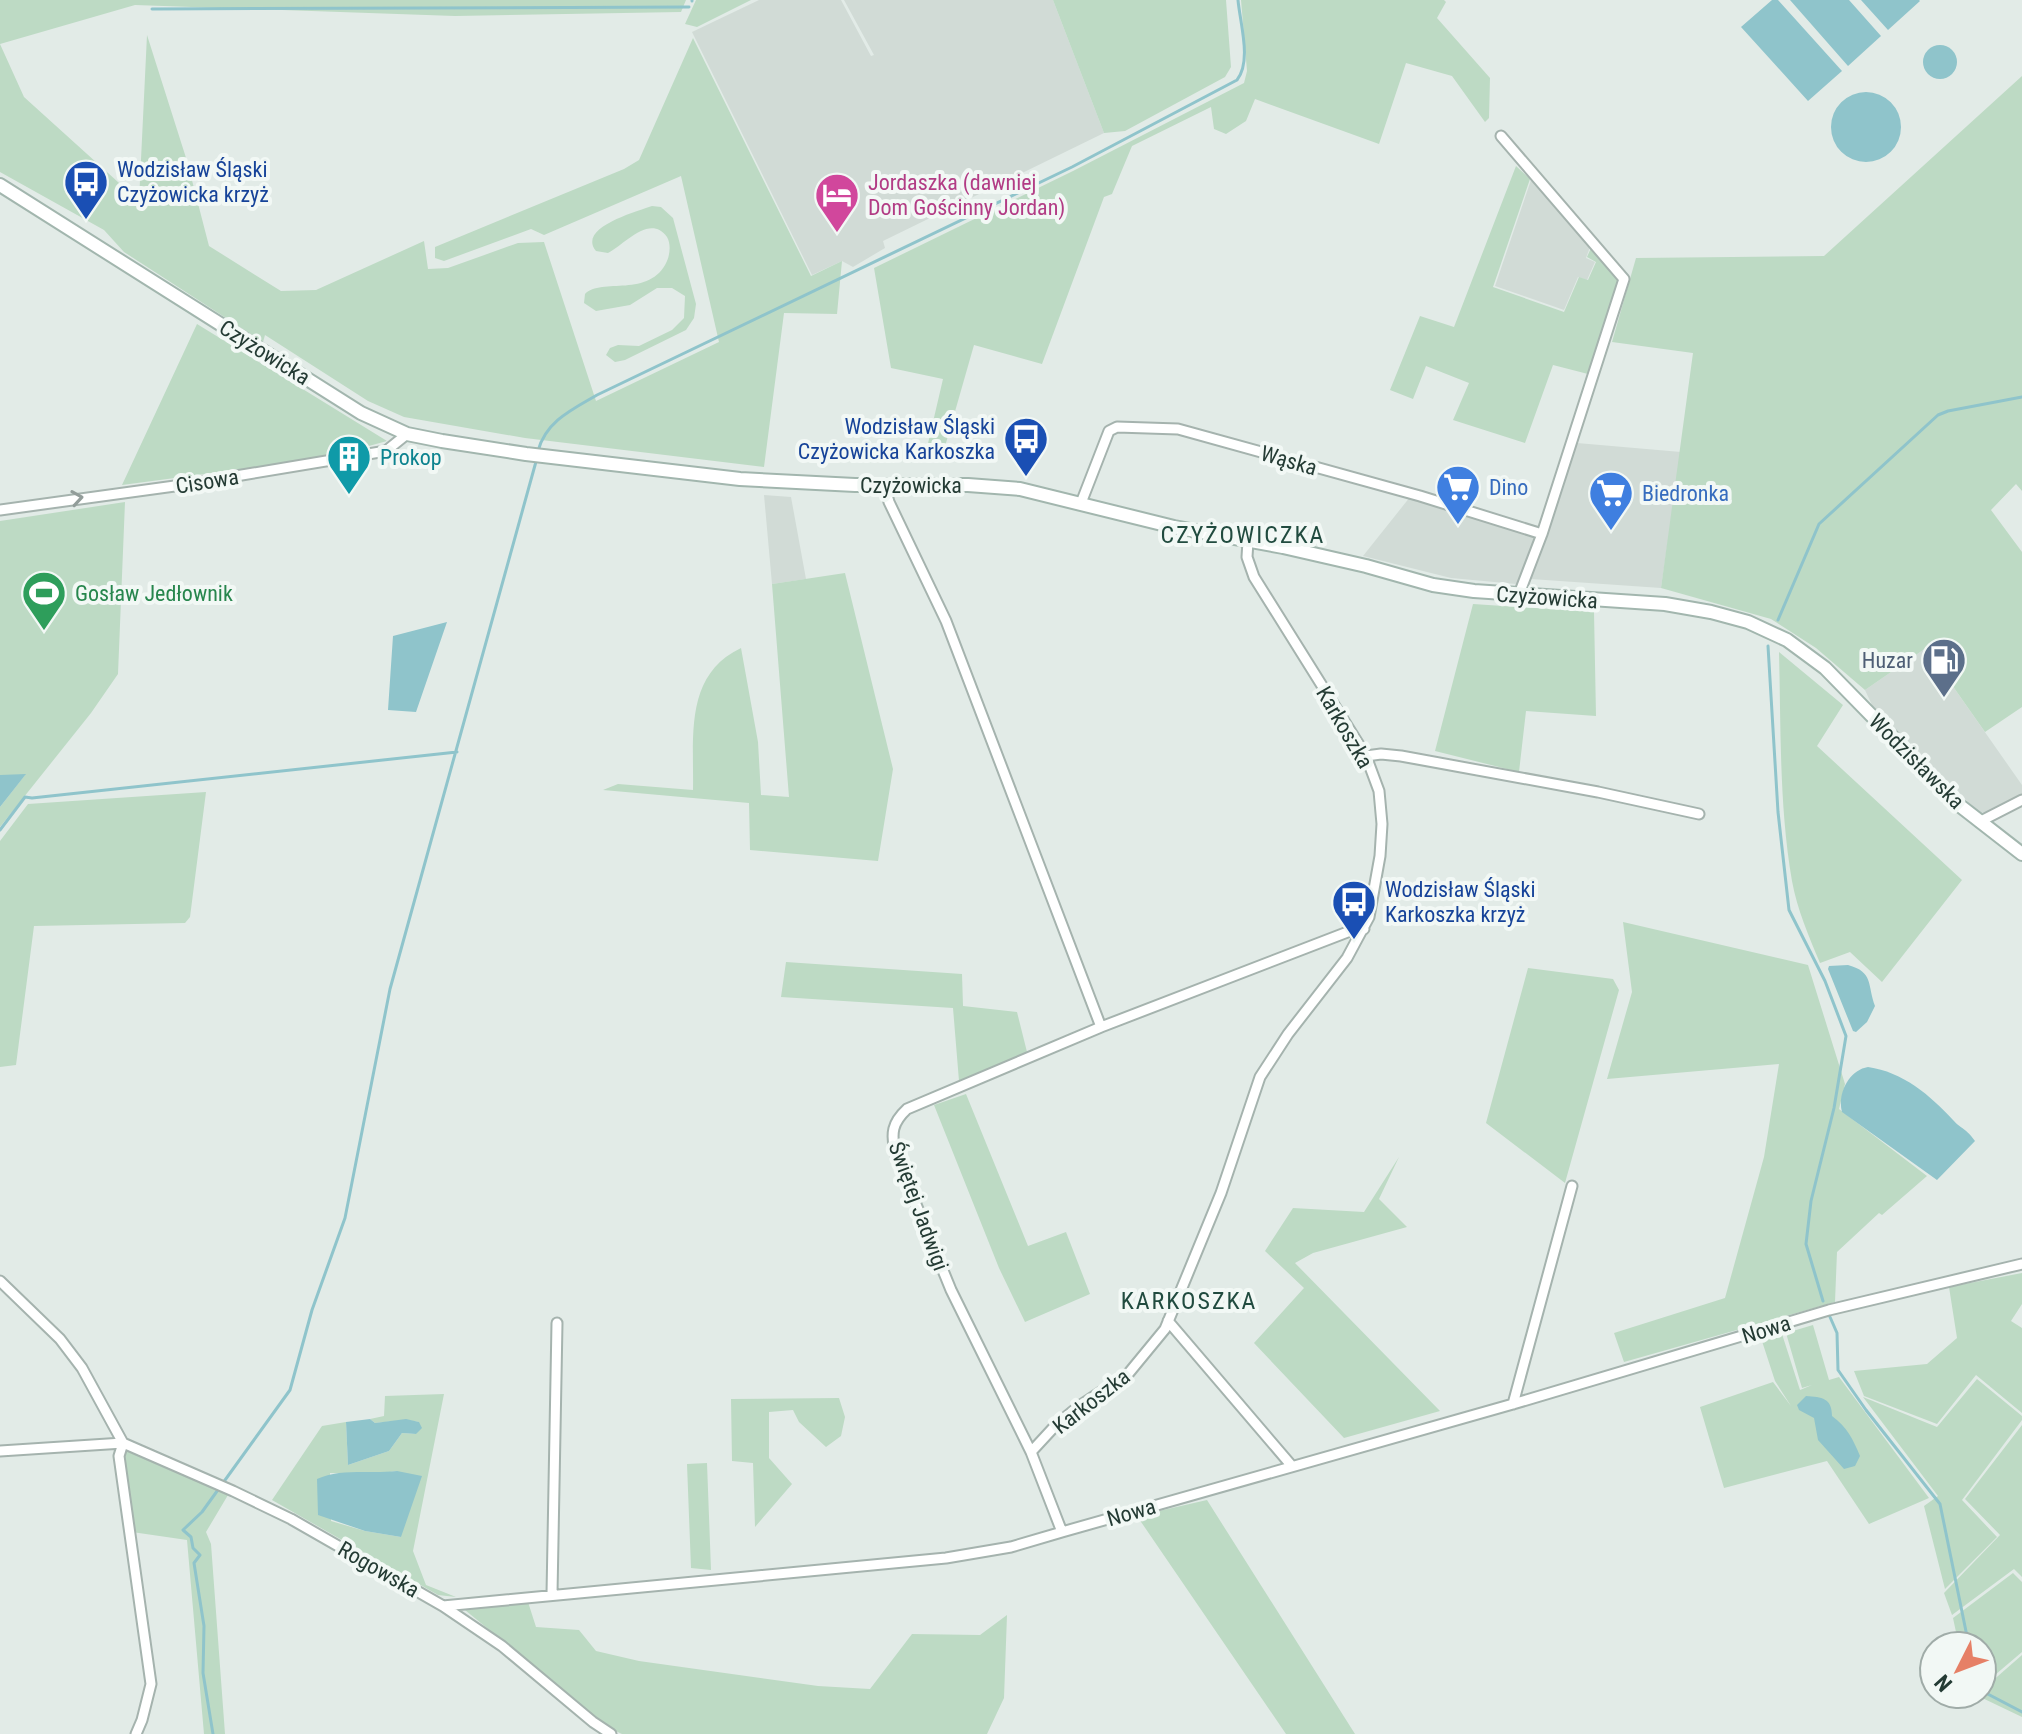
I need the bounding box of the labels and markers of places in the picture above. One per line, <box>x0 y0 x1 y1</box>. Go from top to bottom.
place label: Wodzisław Śląski Czyżowicka krzyż <box>117 157 269 207</box>
bus stop icon: Wodzisław Śląski Czyżowicka krzyż <box>62 158 110 221</box>
place label: Jordaszka (dawniej Dom Gościnny Jordan) <box>868 170 1065 221</box>
hotel icon: Jordaszka (dawniej Dom Gościnny Jordan) <box>813 171 861 234</box>
place label: Wodzisław Śląski Czyżowicka Karkoszka <box>798 414 995 464</box>
bus stop icon: Wodzisław Śląski Czyżowicka Karkoszka <box>1002 415 1050 478</box>
building icon: Prokop <box>325 433 373 496</box>
place label: Prokop <box>380 445 442 470</box>
supermarket icon: Dino <box>1434 463 1482 526</box>
supermarket icon: Biedronka <box>1587 469 1635 532</box>
place label: Dino <box>1489 475 1528 500</box>
place label: Biedronka <box>1642 481 1729 506</box>
sports icon: Gosław Jedłownik <box>20 569 68 632</box>
place label: Gosław Jedłownik <box>75 581 233 606</box>
fuel station icon: Huzar <box>1920 636 1968 699</box>
place label: Huzar <box>1862 648 1913 673</box>
place label: Wodzisław Śląski Karkoszka krzyż <box>1385 877 1536 927</box>
bus stop icon: Wodzisław Śląski Karkoszka krzyż <box>1330 878 1378 941</box>

